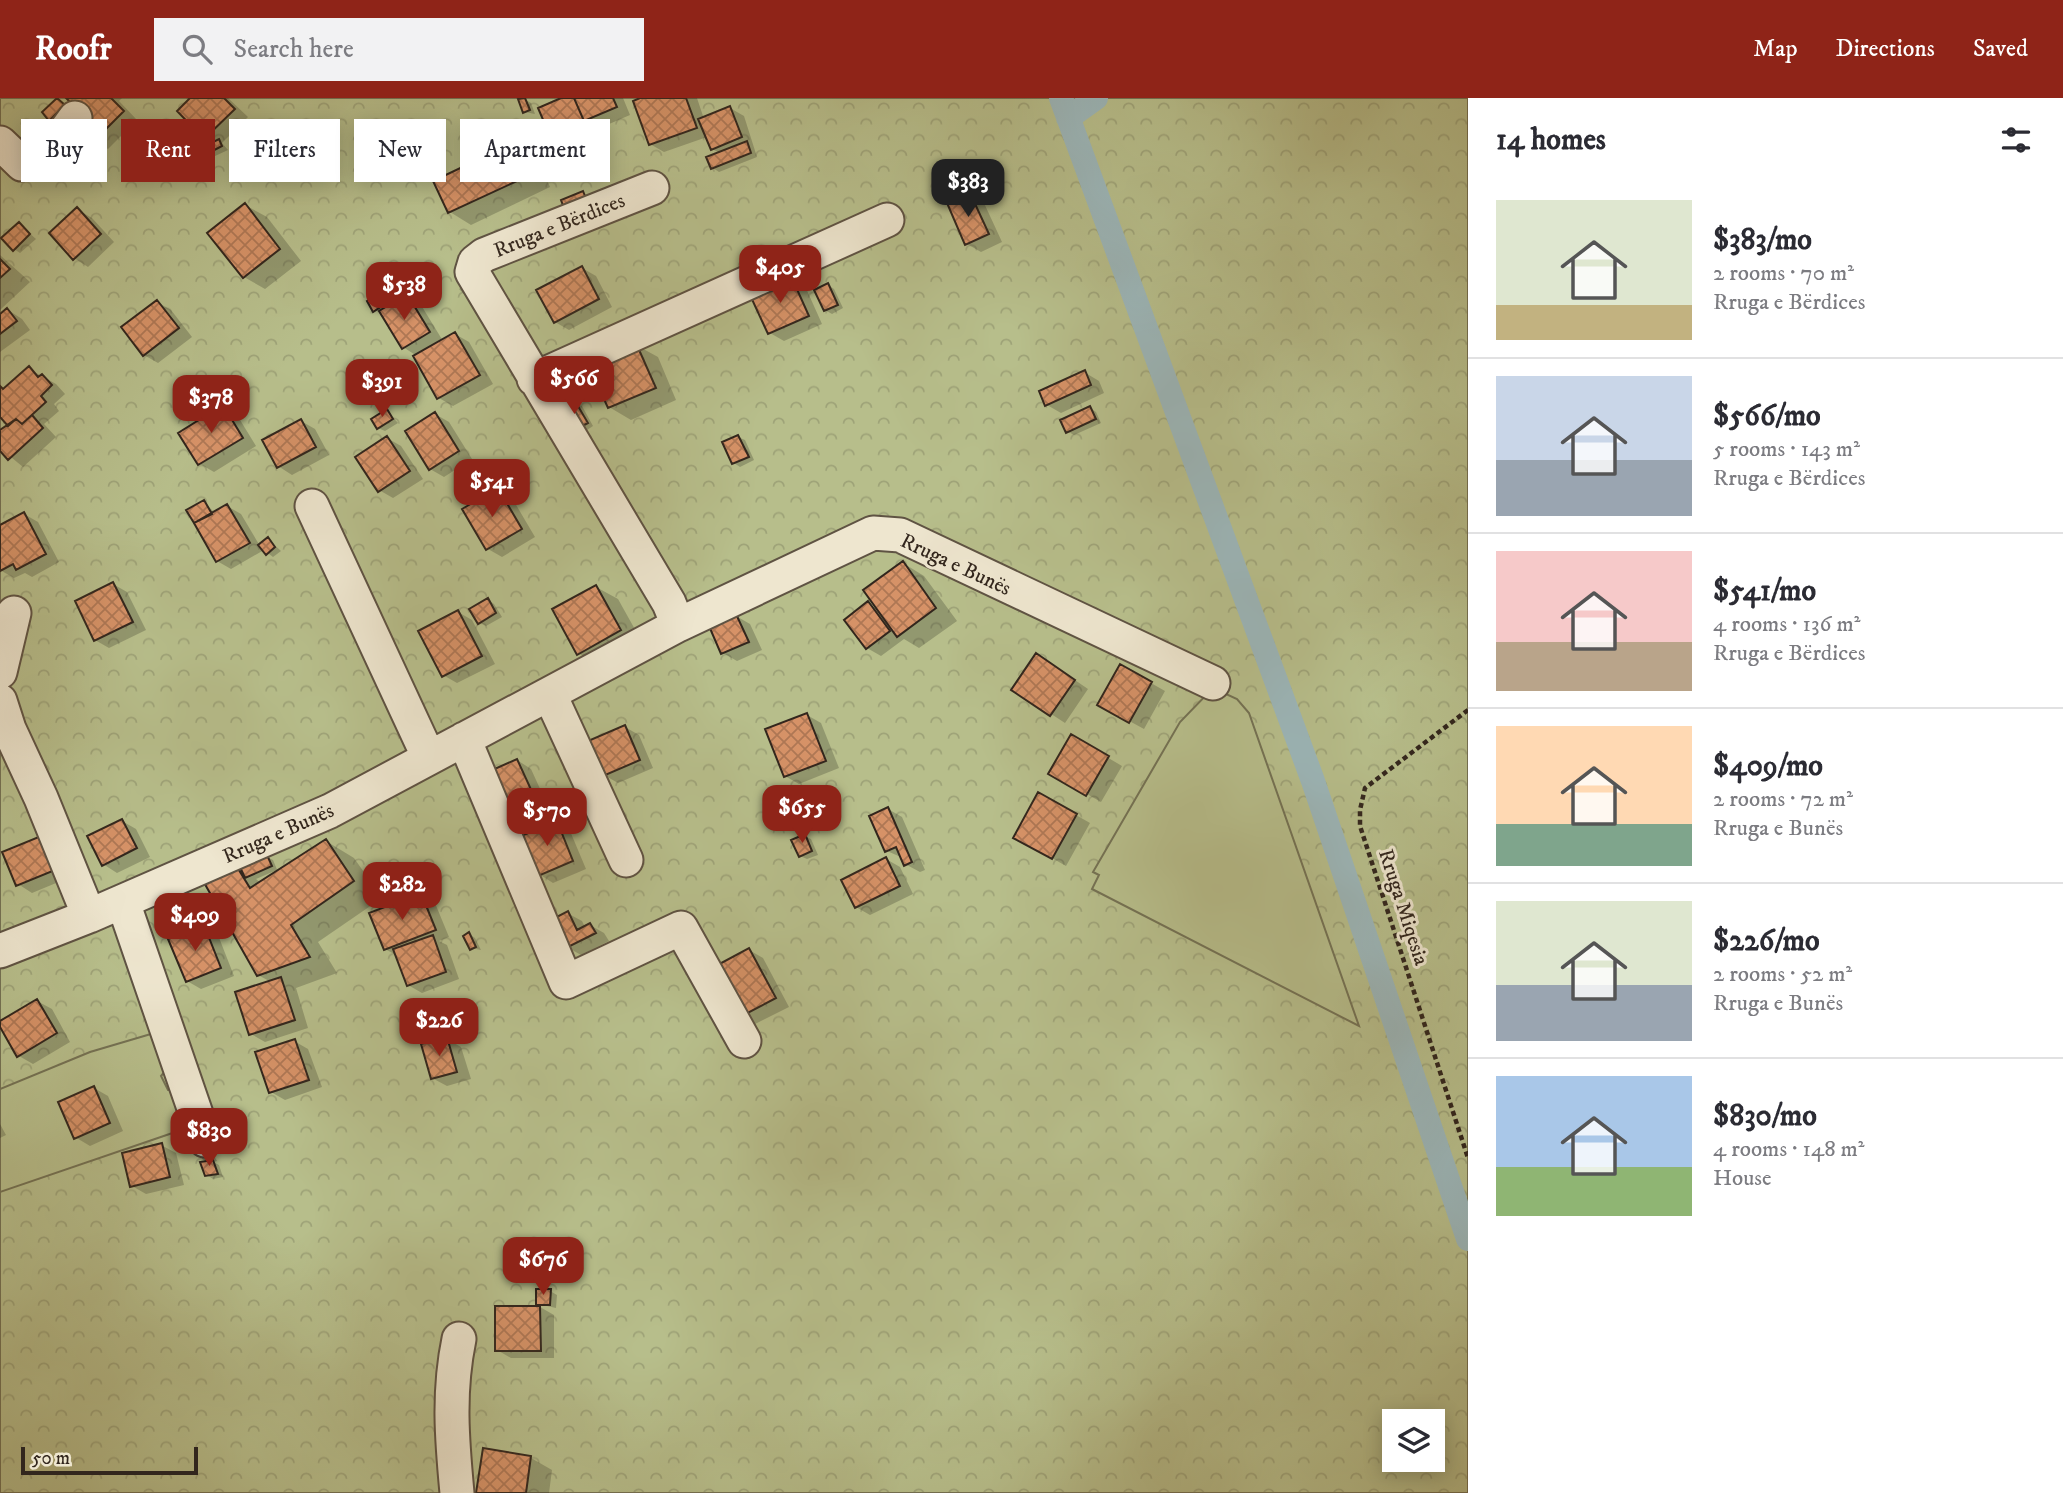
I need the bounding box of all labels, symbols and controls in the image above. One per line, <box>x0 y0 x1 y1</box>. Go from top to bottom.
search box <box>154 18 644 81</box>
text: Roofr <box>35 29 112 70</box>
icon: search <box>178 30 216 68</box>
text: Search here <box>234 33 354 66</box>
text: Map <box>1753 34 1798 64</box>
text: Directions <box>1836 34 1935 64</box>
text: Saved <box>1973 34 2028 64</box>
chip: Buy <box>21 119 107 182</box>
chip: Rent <box>121 119 215 182</box>
chip: Filters <box>229 119 340 182</box>
chip: New <box>354 119 446 182</box>
chip: Apartment <box>460 119 610 182</box>
icon: filters <box>1997 121 2035 159</box>
text: 14 homes <box>1496 122 1606 159</box>
pin: $383 <box>927 159 1009 219</box>
text: $383 <box>947 167 989 196</box>
street label: Rruga e Bërdices <box>490 188 629 264</box>
text: $383/mo <box>1713 222 1812 259</box>
icon: home <box>1552 228 1636 312</box>
pin: $405 <box>739 246 821 305</box>
text: $405 <box>755 253 805 282</box>
text: 2 rooms · 70 m² <box>1713 259 1854 288</box>
pin: $538 <box>363 262 445 322</box>
text: $538 <box>382 270 426 299</box>
text: Rruga e Bërdices <box>1713 288 1865 317</box>
pin: $566 <box>533 356 615 416</box>
pin: $391 <box>341 360 423 419</box>
text: $566 <box>550 364 598 393</box>
text: $391 <box>362 367 402 396</box>
pin: $378 <box>170 376 252 435</box>
text: $378 <box>189 383 233 412</box>
text: $566/mo <box>1713 398 1821 435</box>
icon: home <box>1552 404 1636 488</box>
text: 5 rooms · 143 m² <box>1713 435 1860 464</box>
pin: $541 <box>451 460 533 519</box>
text: Rruga e Bërdices <box>1713 464 1865 493</box>
text: $541 <box>470 467 514 496</box>
street label: Rruga e Bunës <box>896 528 1015 602</box>
text: $541/mo <box>1713 573 1816 610</box>
icon: home <box>1552 579 1636 663</box>
text: 4 rooms · 136 m² <box>1713 610 1860 639</box>
text: Rruga e Bërdices <box>1713 639 1865 668</box>
text: $409/mo <box>1713 748 1823 785</box>
icon: home <box>1552 754 1636 838</box>
text: 2 rooms · 72 m² <box>1713 785 1853 814</box>
pin: $655 <box>761 786 843 845</box>
pin: $570 <box>506 788 588 848</box>
text: $655 <box>778 793 826 822</box>
text: $570 <box>523 796 571 825</box>
street label: Rruga e Bunës <box>219 798 338 870</box>
text: Rruga e Bunës <box>1713 814 1843 843</box>
street label: Rruga Miqesia <box>1372 846 1434 969</box>
pin: $282 <box>361 862 443 922</box>
text: $282 <box>379 870 425 899</box>
pin: $409 <box>154 894 236 953</box>
text: $409 <box>170 901 220 930</box>
text: $226/mo <box>1713 923 1820 960</box>
icon: home <box>1552 929 1636 1013</box>
text: 2 rooms · 52 m² <box>1713 960 1852 989</box>
text: Rruga e Bunës <box>1713 989 1843 1018</box>
pin: $226 <box>398 998 480 1058</box>
text: $226 <box>415 1006 463 1035</box>
text: $830/mo <box>1713 1098 1817 1135</box>
icon: home <box>1552 1104 1636 1188</box>
pin: $830 <box>168 1108 250 1168</box>
text: $830 <box>186 1116 232 1145</box>
text: 4 rooms · 148 m² <box>1713 1135 1865 1164</box>
text: House <box>1713 1164 1771 1193</box>
pin: $676 <box>502 1238 584 1297</box>
text: $676 <box>519 1245 567 1274</box>
map controls <box>1382 1409 1445 1472</box>
button: layers <box>1382 1409 1445 1472</box>
scale bar <box>21 1444 198 1476</box>
text: 50 m <box>32 1447 70 1470</box>

